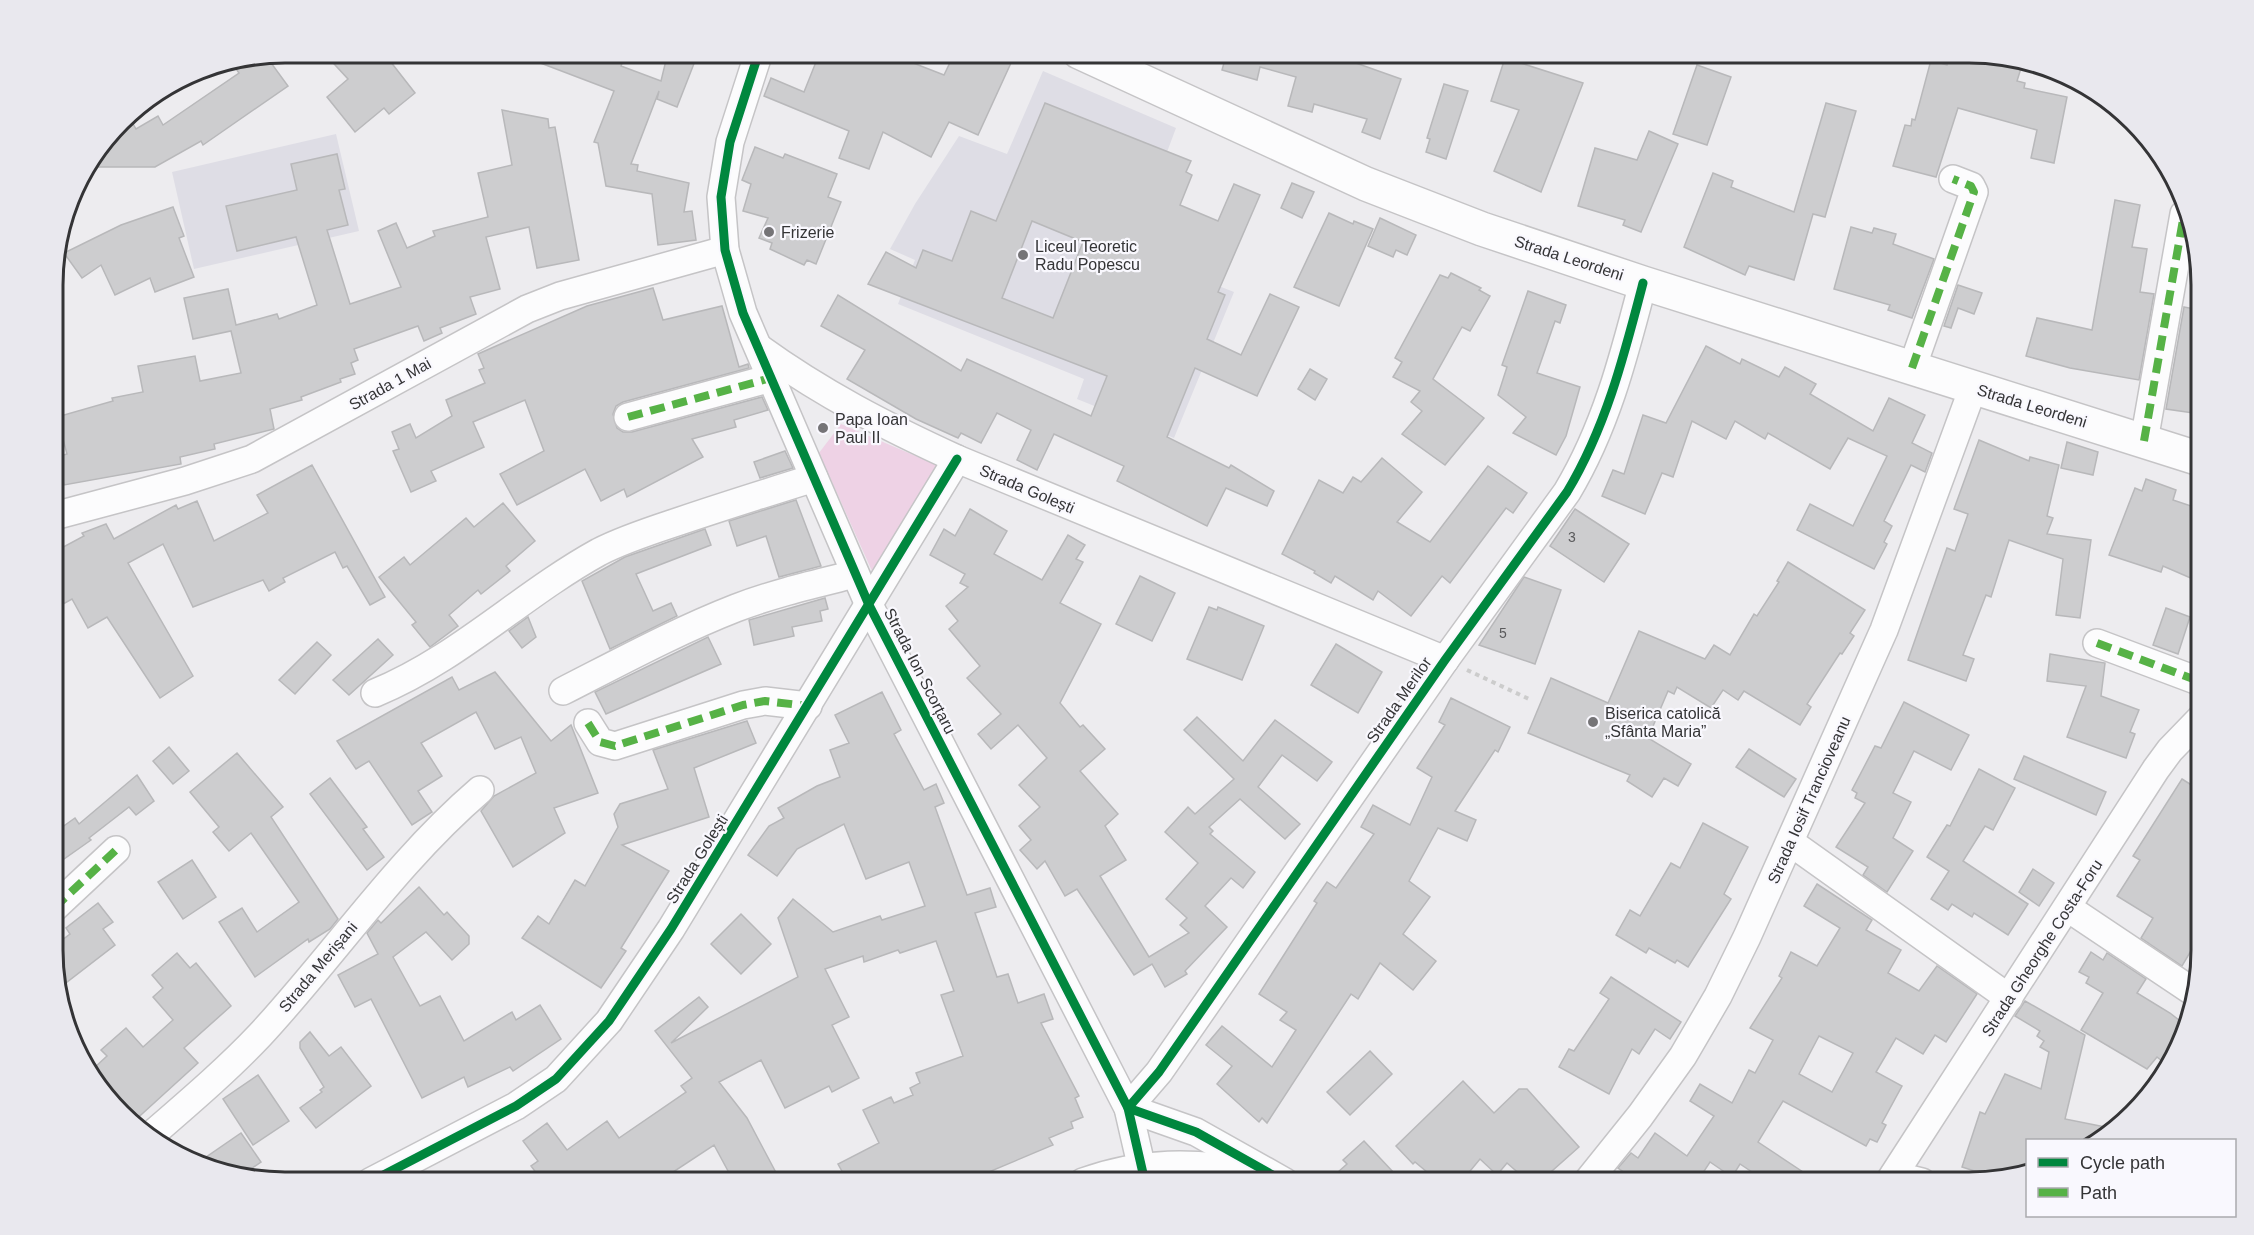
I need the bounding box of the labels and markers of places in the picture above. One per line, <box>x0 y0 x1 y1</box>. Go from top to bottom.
place label: Frizerie <box>781 224 834 241</box>
marker: Frizerie <box>762 225 776 239</box>
place label: Liceul Teoretic Radu Popescu <box>1035 238 1140 273</box>
marker: Liceul Teoretic Radu Popescu <box>1016 248 1030 262</box>
place label: Papa Ioan Paul II <box>835 411 908 446</box>
marker: Papa Ioan Paul II <box>816 421 830 435</box>
place label: Biserica catolică „Sfânta Maria” <box>1605 705 1721 740</box>
marker: Biserica catolică „Sfânta Maria” <box>1586 715 1600 729</box>

